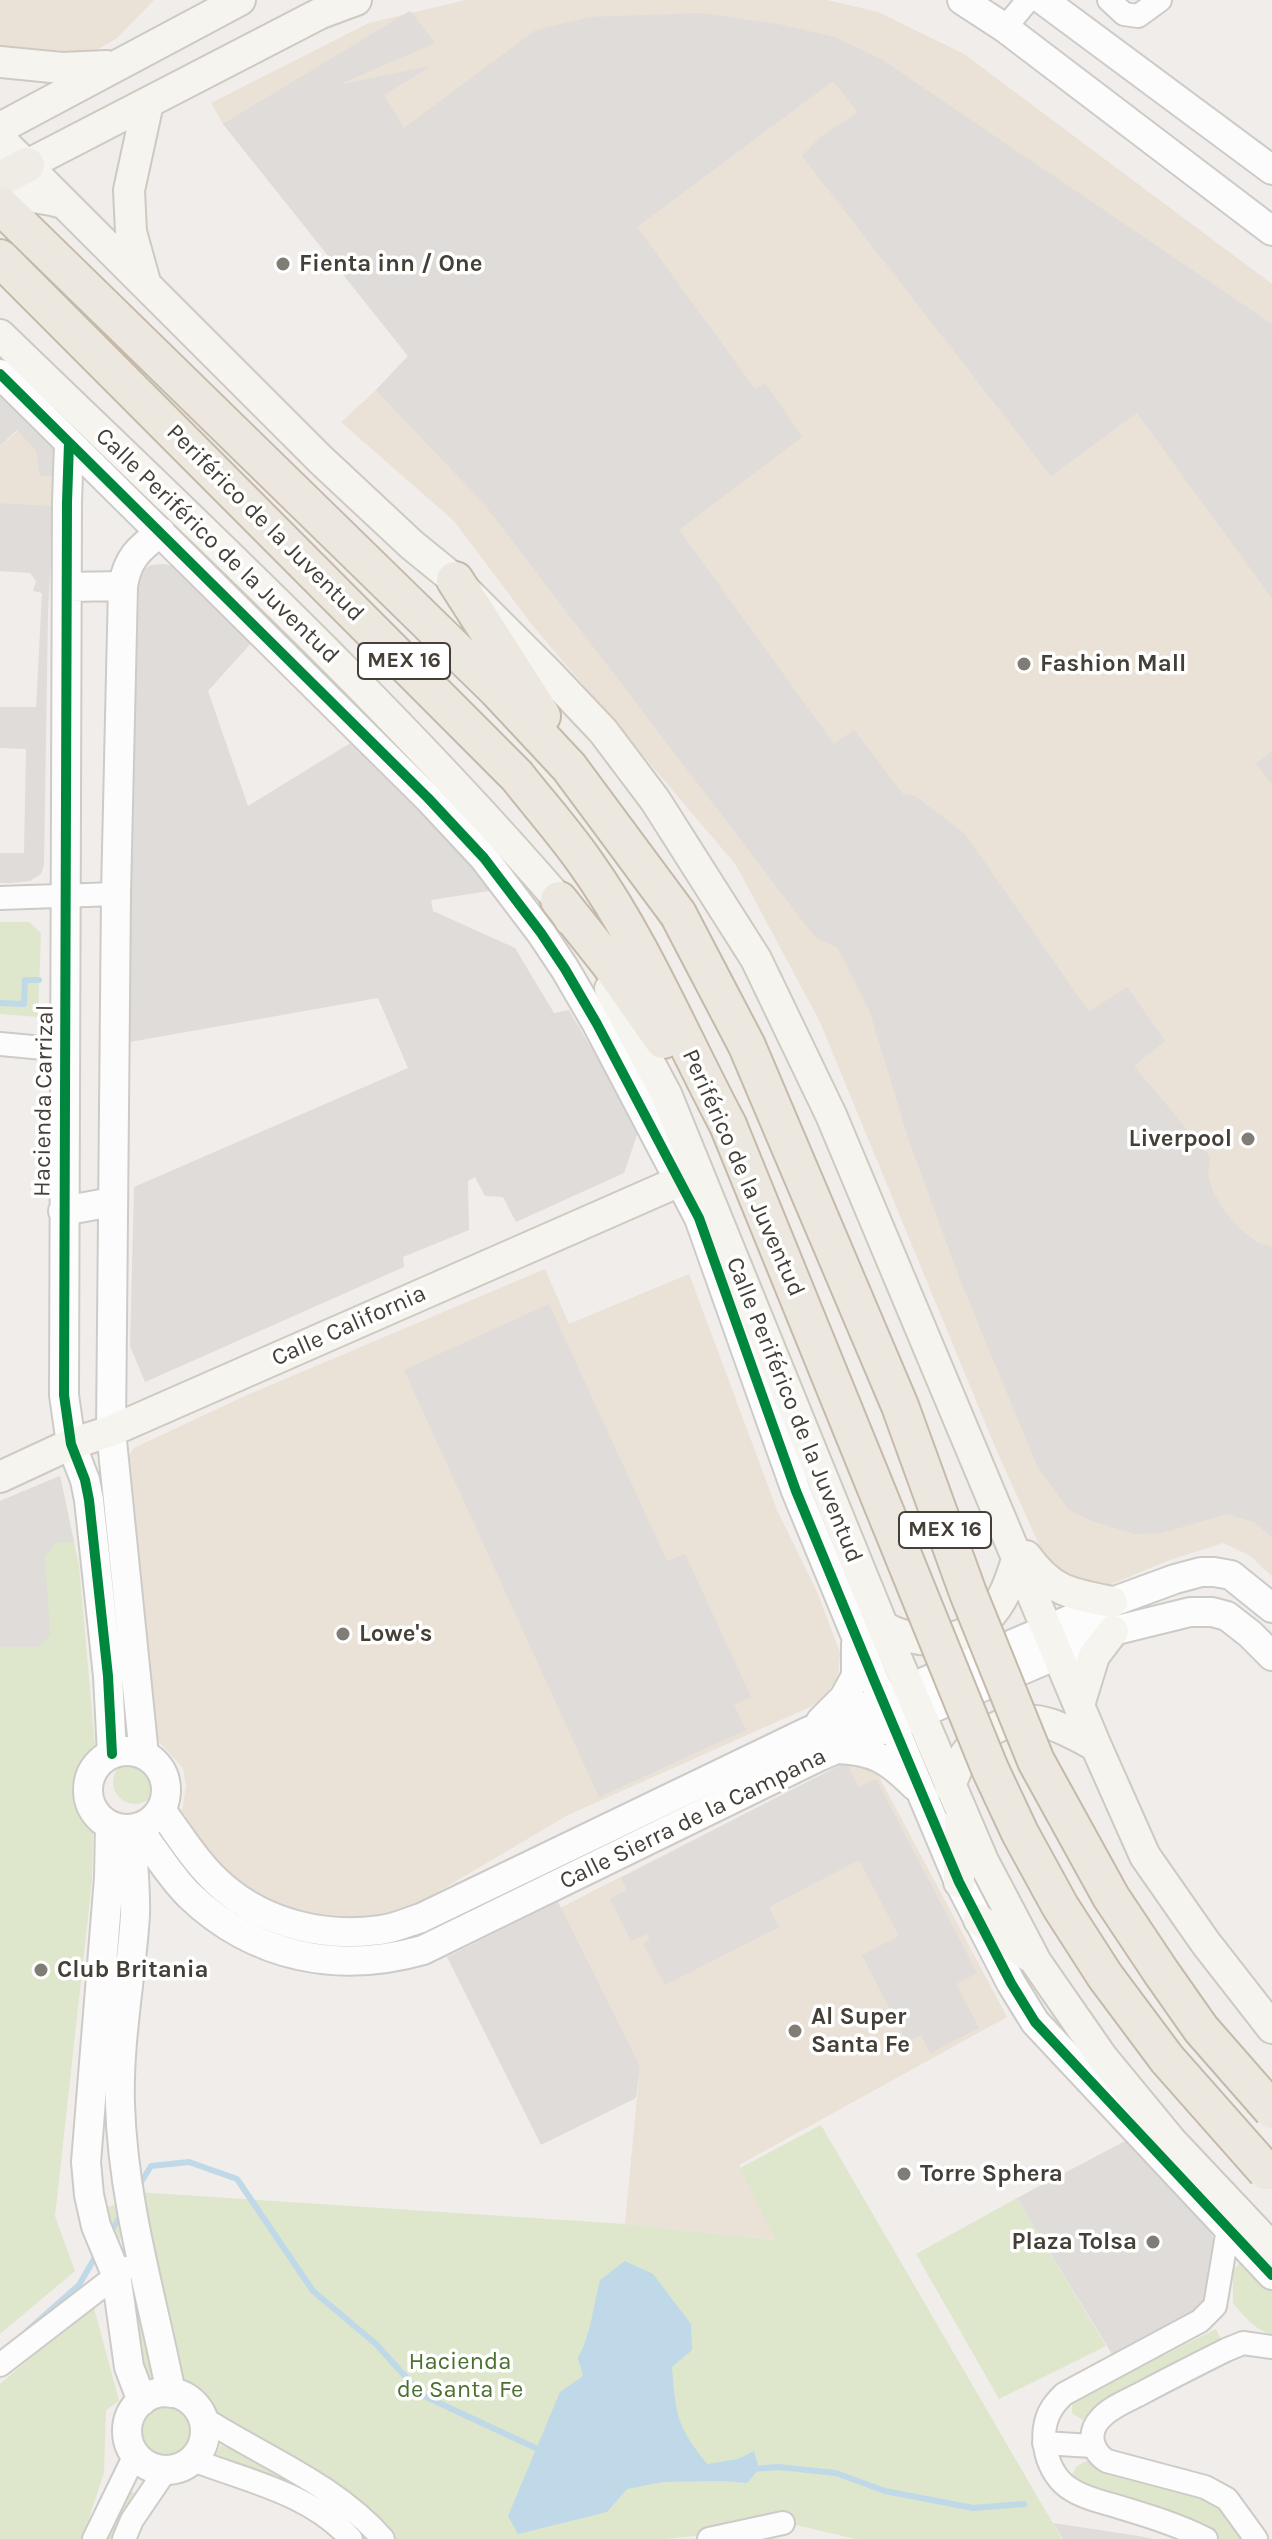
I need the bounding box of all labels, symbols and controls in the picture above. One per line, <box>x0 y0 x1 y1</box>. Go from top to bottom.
place label: Fienta inn / One <box>299 250 483 278</box>
marker: Fienta inn / One <box>274 255 292 273</box>
street label: Periférico de la Juventud <box>160 418 370 628</box>
street label: Calle Periférico de la Juventud <box>89 422 345 670</box>
road number: MEX 16 <box>358 643 450 679</box>
place label: Fashion Mall <box>1040 650 1186 678</box>
marker: Fashion Mall <box>1015 655 1033 673</box>
street label: Hacienda Carrizal <box>28 1005 60 1197</box>
street label: Periférico de la Juventud <box>675 1045 811 1301</box>
place label: Liverpool <box>1129 1125 1232 1153</box>
marker: Liverpool <box>1239 1130 1257 1148</box>
street label: Calle Periférico de la Juventud <box>719 1253 869 1567</box>
street label: Calle California <box>267 1279 431 1373</box>
road number: MEX 16 <box>899 1512 991 1548</box>
place label: Lowe's <box>359 1620 432 1648</box>
marker: Lowe's <box>334 1625 352 1643</box>
street label: Calle Sierra de la Campana <box>555 1742 831 1896</box>
place label: Club Britania <box>57 1956 209 1984</box>
marker: Club Britania <box>32 1961 50 1979</box>
place label: Al Super Santa Fe <box>811 2003 910 2059</box>
marker: Al Super Santa Fe <box>786 2022 804 2040</box>
place label: Torre Sphera <box>920 2160 1063 2188</box>
marker: Torre Sphera <box>895 2165 913 2183</box>
place label: Plaza Tolsa <box>1012 2228 1137 2256</box>
marker: Plaza Tolsa <box>1144 2233 1162 2251</box>
park label: Hacienda de Santa Fe <box>397 2348 523 2404</box>

